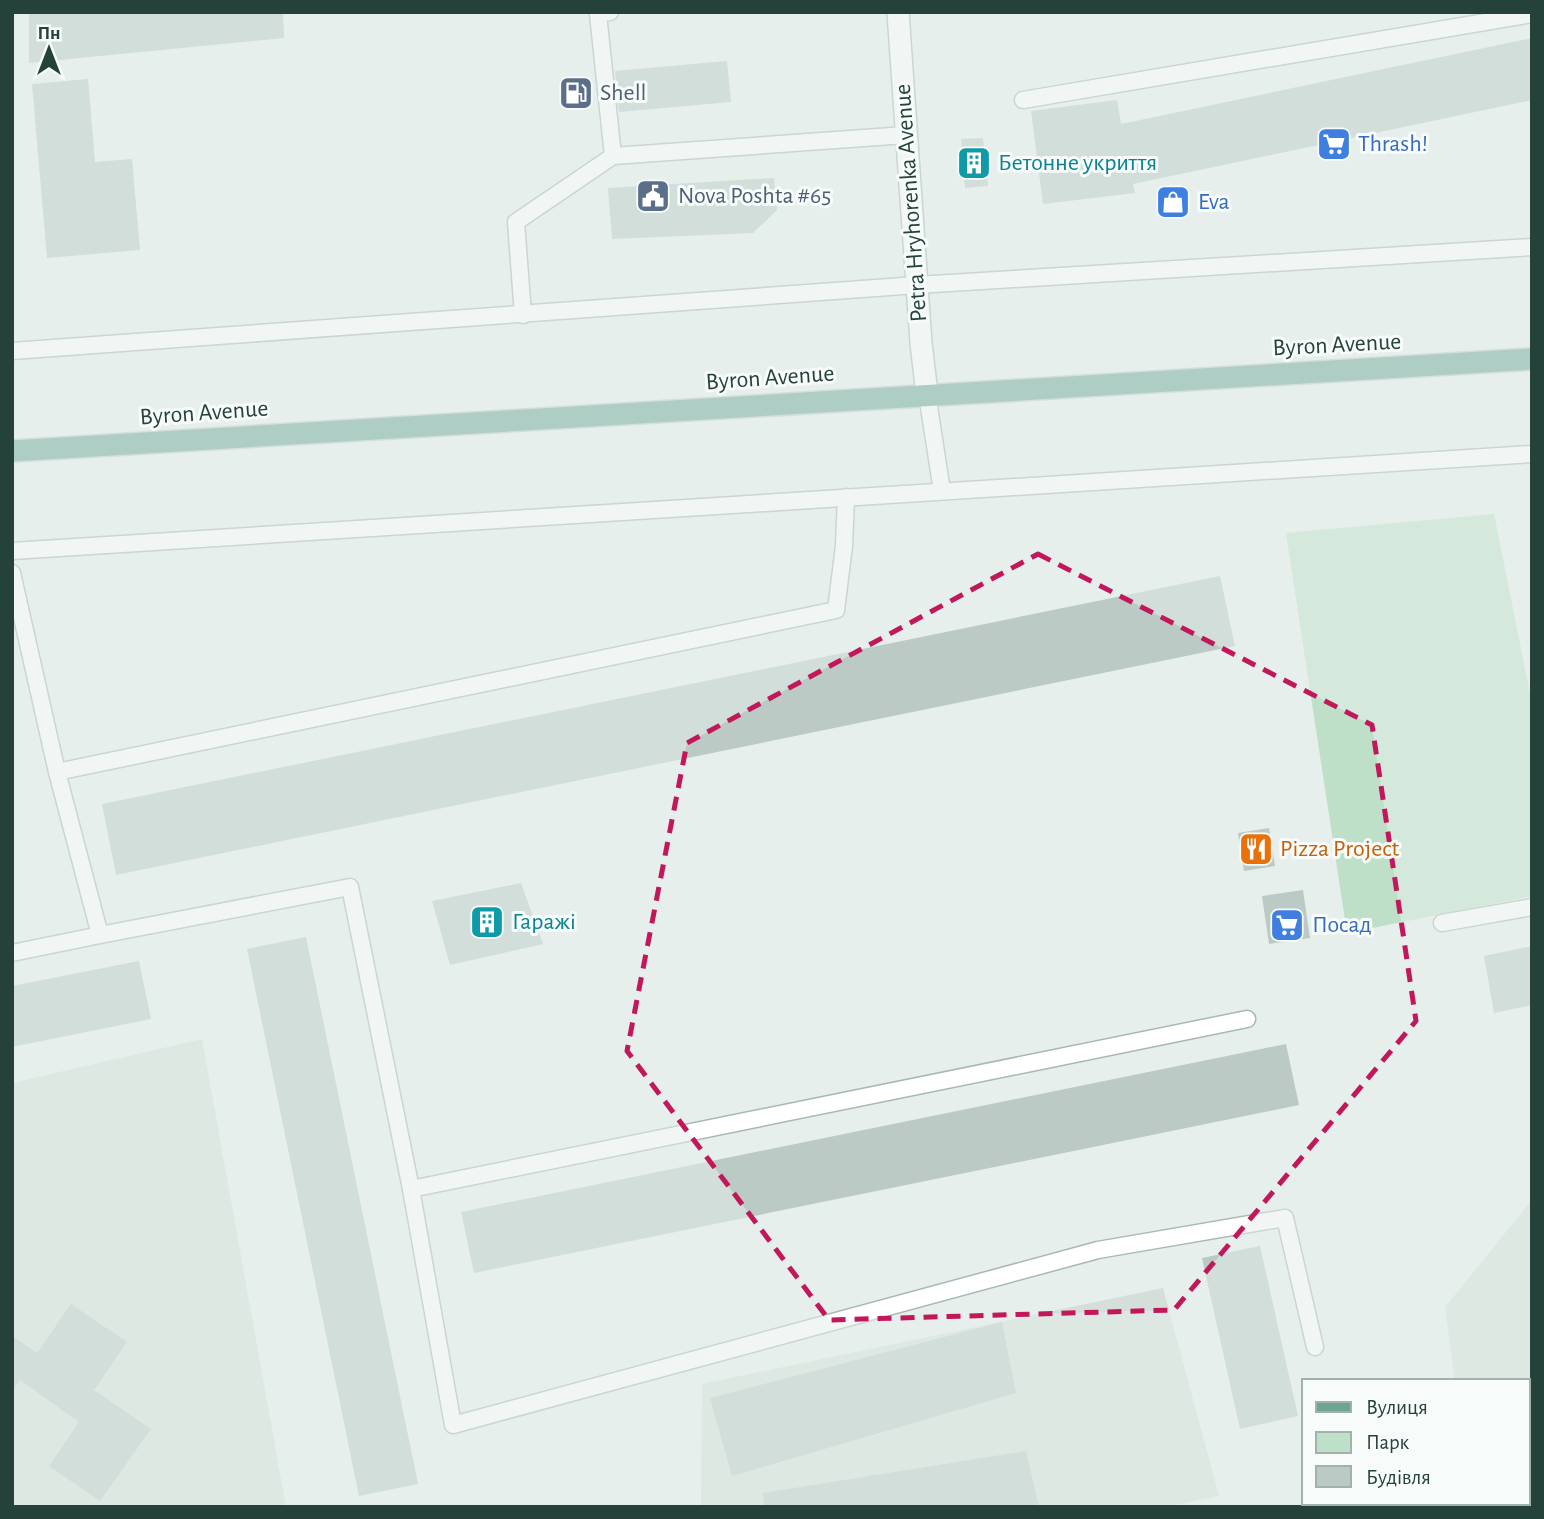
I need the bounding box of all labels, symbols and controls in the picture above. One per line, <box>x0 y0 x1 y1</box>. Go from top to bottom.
north arrow <box>14 14 84 84</box>
text: Пн <box>37 24 61 43</box>
fuel station icon: Shell <box>557 74 595 112</box>
place label: Shell <box>600 81 647 105</box>
street label: Petra Hryhorenka Аvenue <box>891 83 931 323</box>
supermarket icon: Thrash! <box>1315 125 1353 163</box>
place label: Thrash! <box>1358 132 1428 156</box>
building icon: Бетонне укриття <box>955 144 993 182</box>
place label: Бетонне укриття <box>998 151 1157 175</box>
public building icon: Nova Poshta #65 <box>634 177 672 215</box>
shop icon: Eva <box>1154 183 1192 221</box>
place label: Nova Poshta #65 <box>678 184 831 208</box>
place label: Eva <box>1198 190 1230 214</box>
street label: Byron Avenue <box>1272 330 1402 360</box>
street label: Byron Avenue <box>705 362 835 394</box>
street label: Byron Avenue <box>139 397 269 429</box>
restaurant icon: Pizza Project <box>1237 830 1275 868</box>
place label: Pizza Project <box>1280 837 1399 861</box>
building icon: Гаражі <box>468 903 506 941</box>
supermarket icon: Посад <box>1268 906 1306 944</box>
place label: Гаражі <box>512 910 576 934</box>
place label: Посад <box>1312 913 1372 937</box>
legend <box>1302 1379 1530 1505</box>
text: Вулиця <box>1366 1397 1428 1418</box>
text: Парк <box>1366 1432 1410 1453</box>
text: Будівля <box>1366 1467 1431 1488</box>

